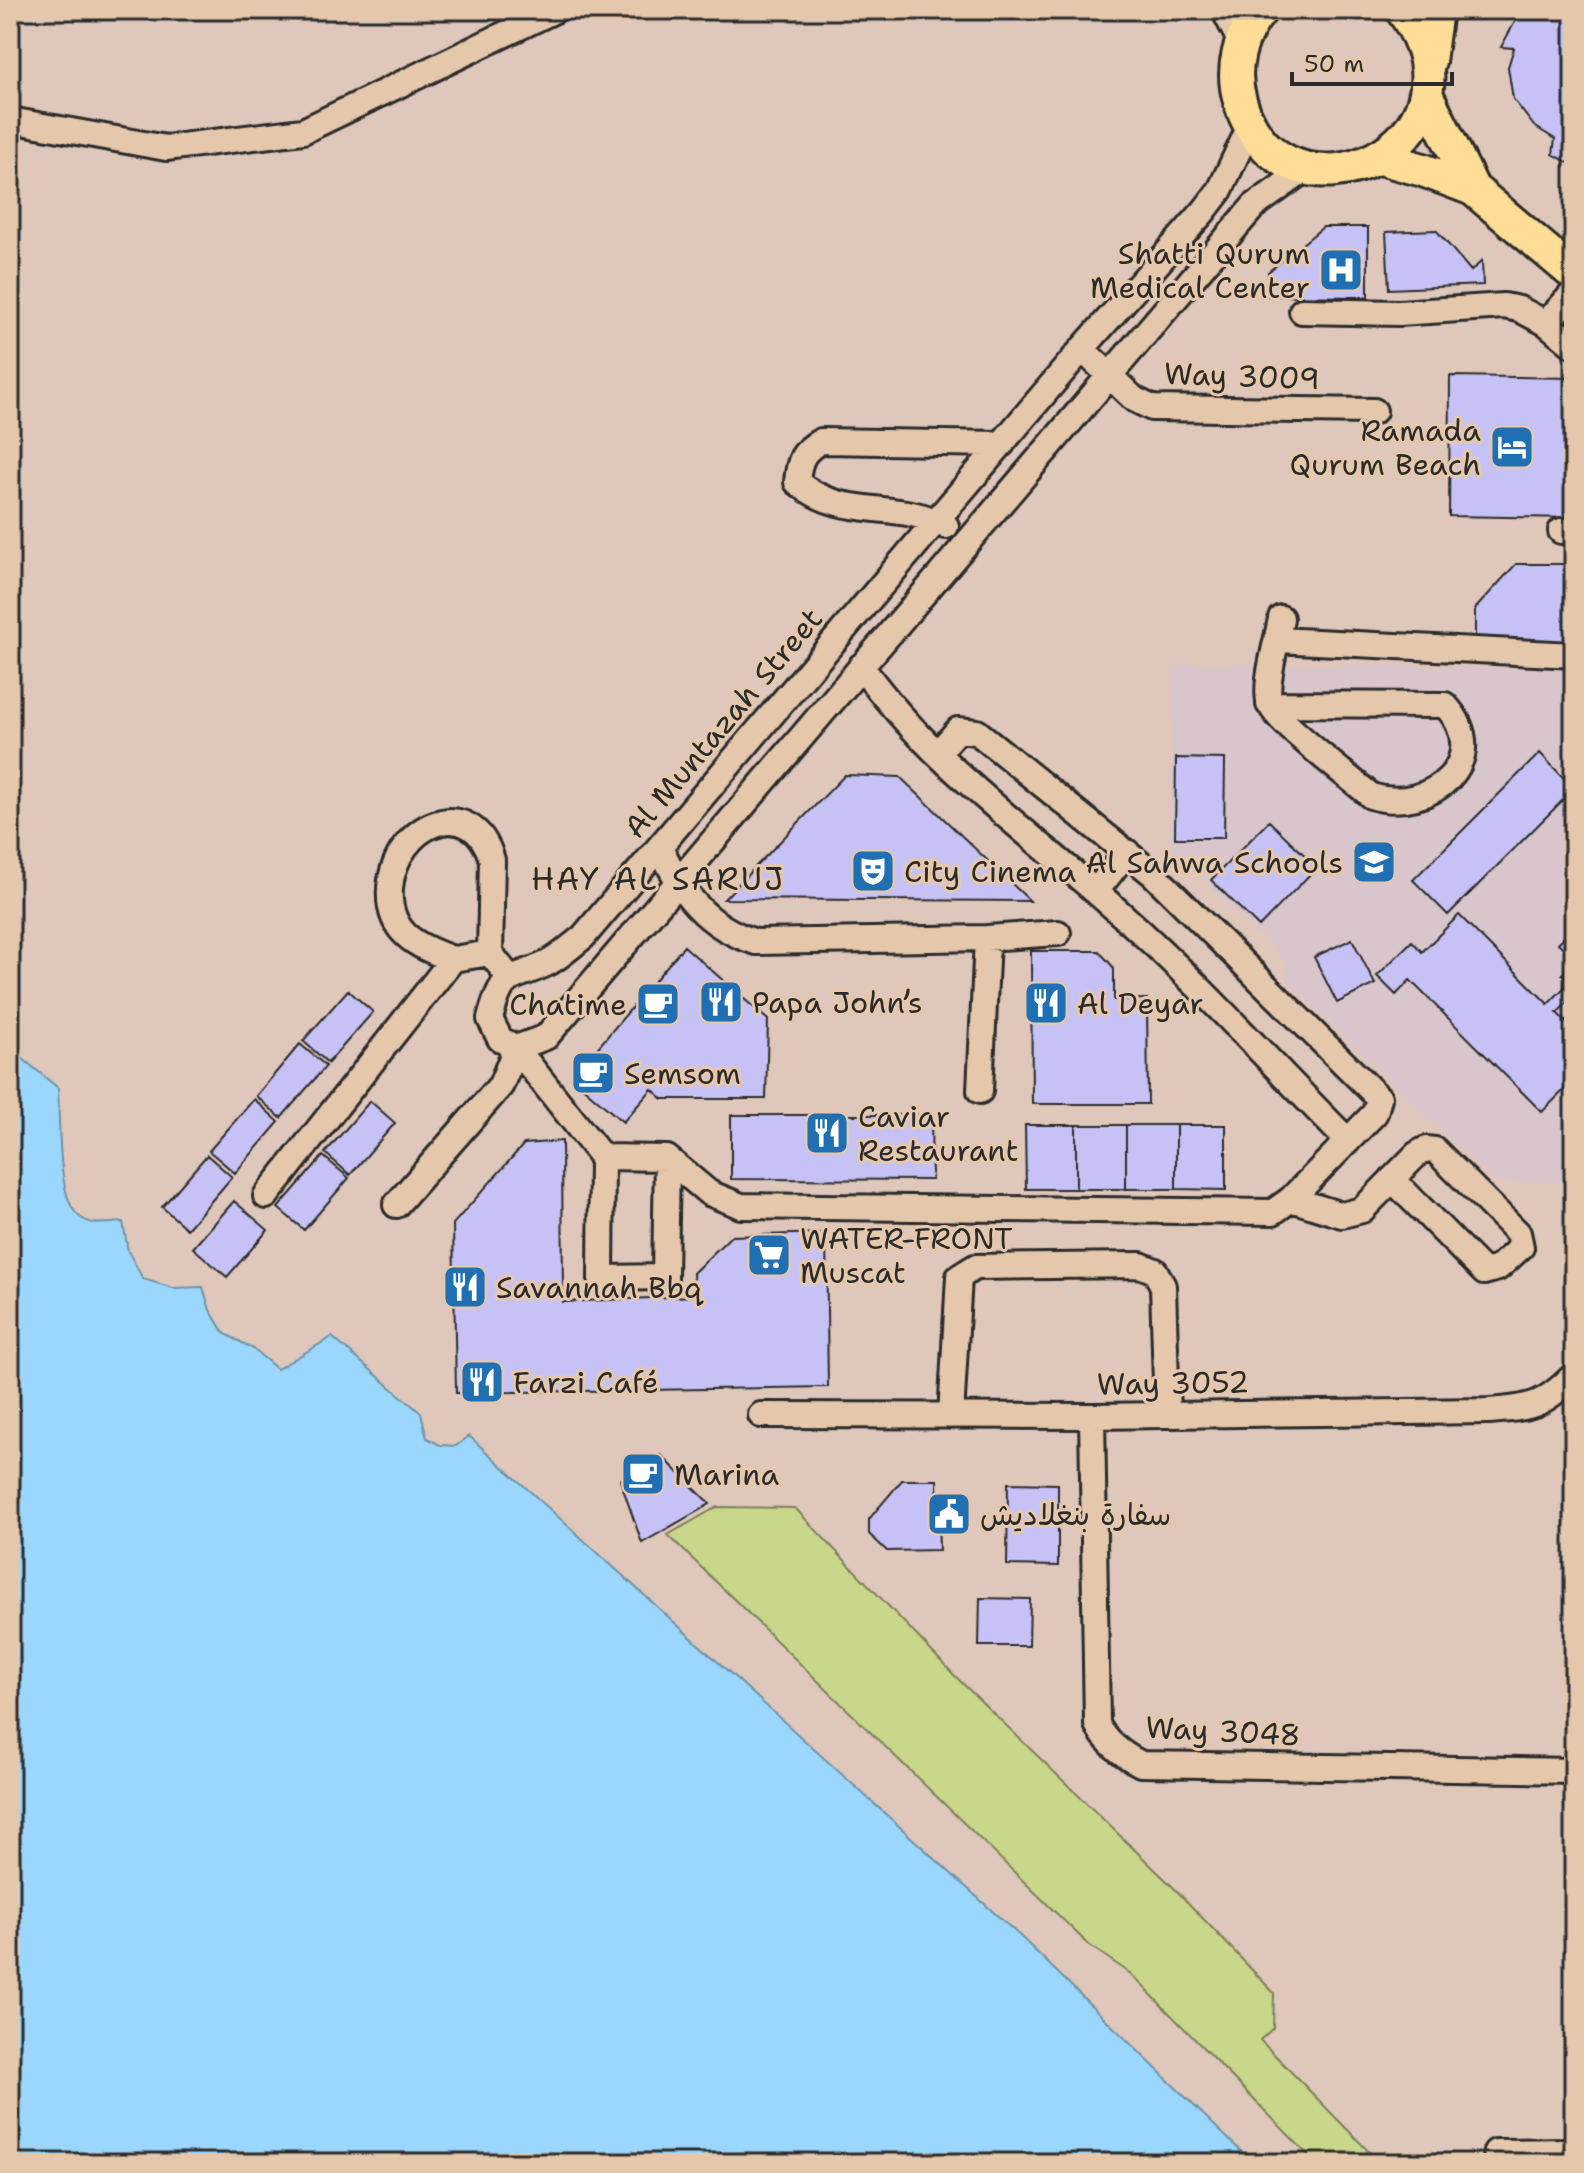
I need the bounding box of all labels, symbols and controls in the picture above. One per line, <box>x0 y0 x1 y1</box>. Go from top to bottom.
scale bar <box>1292 36 1452 86</box>
text: 50 m <box>1304 48 1364 80</box>
place label: Shatti Qurum Medical Center <box>1090 233 1310 308</box>
hospital icon: Shatti Qurum Medical Center <box>1317 246 1365 294</box>
street label: Way 3009 <box>1163 353 1321 399</box>
place label: Ramada Qurum Beach <box>1290 410 1481 485</box>
hotel icon: Ramada Qurum Beach <box>1488 423 1536 471</box>
street label: Al Muntazah Street <box>615 599 831 847</box>
school or university icon: Al Sahwa Schools <box>1350 838 1398 886</box>
place label: Al Sahwa Schools <box>1085 842 1343 883</box>
theatre icon: City Cinema <box>849 847 897 895</box>
place label: City Cinema <box>904 851 1076 892</box>
district label: HAY AL SARUJ <box>531 857 785 900</box>
restaurant icon: Papa John’s <box>697 978 745 1026</box>
restaurant icon: Al Deyar <box>1022 979 1070 1027</box>
cafe icon: Chatime <box>634 980 682 1028</box>
place label: Papa John’s <box>752 982 923 1023</box>
place label: Al Deyar <box>1077 983 1204 1024</box>
place label: Chatime <box>509 984 627 1025</box>
cafe icon: Semsom <box>569 1049 617 1097</box>
place label: Semsom <box>624 1053 741 1094</box>
place label: Caviar Restaurant <box>858 1096 1019 1171</box>
restaurant icon: Caviar Restaurant <box>803 1109 851 1157</box>
place label: WATER-FRONT Muscat <box>800 1218 1013 1293</box>
supermarket icon: WATER-FRONT Muscat <box>745 1231 793 1279</box>
restaurant icon: Savannah Bbq <box>441 1263 489 1311</box>
place label: Savannah Bbq <box>496 1267 704 1308</box>
restaurant icon: Farzi Café <box>458 1358 506 1406</box>
street label: Way 3052 <box>1097 1361 1249 1405</box>
place label: Farzi Café <box>513 1362 659 1403</box>
cafe icon: Marina <box>619 1450 667 1498</box>
place label: Marina <box>674 1454 779 1495</box>
public building icon: سفارة بنغلاديش <box>925 1490 973 1538</box>
place label: سفارة بنغلاديش <box>980 1494 1171 1535</box>
street label: Way 3048 <box>1144 1706 1302 1756</box>

